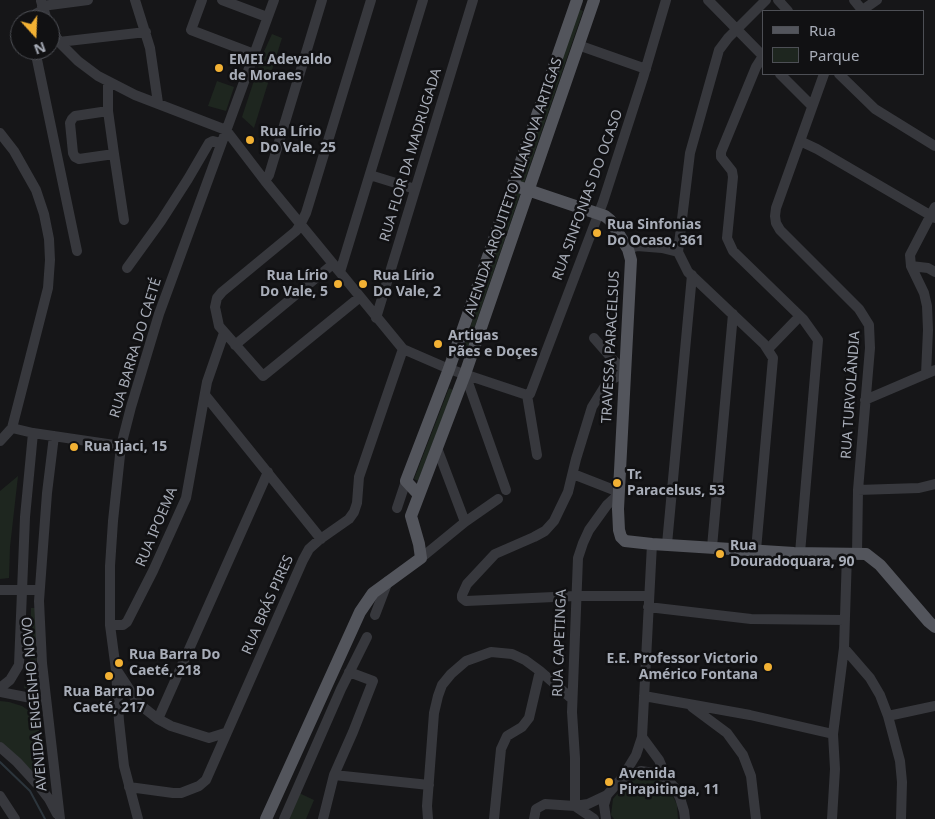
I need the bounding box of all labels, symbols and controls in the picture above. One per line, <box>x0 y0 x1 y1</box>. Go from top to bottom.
north arrow <box>10 10 60 60</box>
legend <box>762 10 925 75</box>
text: Rua <box>809 20 836 40</box>
text: N <box>31 38 49 59</box>
text: Parque <box>809 45 859 65</box>
place label: EMEI Adevaldo de Moraes <box>229 52 332 84</box>
street label: AVENIDA ARQUITETO VILANOVA ARTIGAS <box>462 56 566 318</box>
marker: EMEI Adevaldo de Moraes <box>213 62 225 74</box>
street label: RUA FLOR DA MADRUGADA <box>377 66 445 244</box>
street label: RUA SINFONIAS DO OCASO <box>549 107 627 283</box>
place label: Rua Lírio Do Vale, 25 <box>260 124 336 156</box>
marker: Rua Lírio Do Vale, 25 <box>244 134 256 146</box>
place label: Rua Sinfonias Do Ocaso, 361 <box>607 217 704 250</box>
marker: Rua Sinfonias Do Ocaso, 361 <box>591 227 603 239</box>
place label: Rua Lírio Do Vale, 5 <box>260 268 328 300</box>
place label: Rua Lírio Do Vale, 2 <box>373 268 441 300</box>
street label: TRAVESSA PARACELSUS <box>599 270 623 424</box>
street label: RUA BARRA DO CAETÉ <box>107 276 165 420</box>
marker: Rua Lírio Do Vale, 5 <box>332 278 344 290</box>
marker: Rua Lírio Do Vale, 2 <box>357 278 369 290</box>
place label: Artigas Pães e Doçes <box>448 328 538 361</box>
street label: RUA TURVOLÂNDIA <box>838 330 864 460</box>
marker: Artigas Pães e Doçes <box>432 338 444 350</box>
place label: Rua Ijaci, 15 <box>84 439 167 455</box>
marker: Rua Ijaci, 15 <box>68 441 80 453</box>
place label: Tr. Paracelsus, 53 <box>627 467 725 500</box>
marker: Tr. Paracelsus, 53 <box>611 477 623 489</box>
street label: RUA IPOEMA <box>133 485 181 569</box>
place label: Rua Douradoquara, 90 <box>730 538 854 570</box>
marker: Rua Douradoquara, 90 <box>714 548 726 560</box>
street label: RUA BRÁS PIRES <box>239 553 297 657</box>
street label: RUA CAPETINGA <box>550 589 570 697</box>
street label: AVENIDA ENGENHO NOVO <box>19 616 51 792</box>
place label: Rua Barra Do Caeté, 218 <box>129 647 220 680</box>
place label: E.E. Professor Victorio Américo Fontana <box>606 651 758 684</box>
marker: Rua Barra Do Caeté, 218 <box>113 657 125 669</box>
marker: E.E. Professor Victorio Américo Fontana <box>762 661 774 673</box>
marker: Rua Barra Do Caeté, 217 <box>103 670 115 682</box>
place label: Rua Barra Do Caeté, 217 <box>63 684 155 716</box>
place label: Avenida Pirapitinga, 11 <box>619 766 720 799</box>
marker: Avenida Pirapitinga, 11 <box>603 776 615 788</box>

